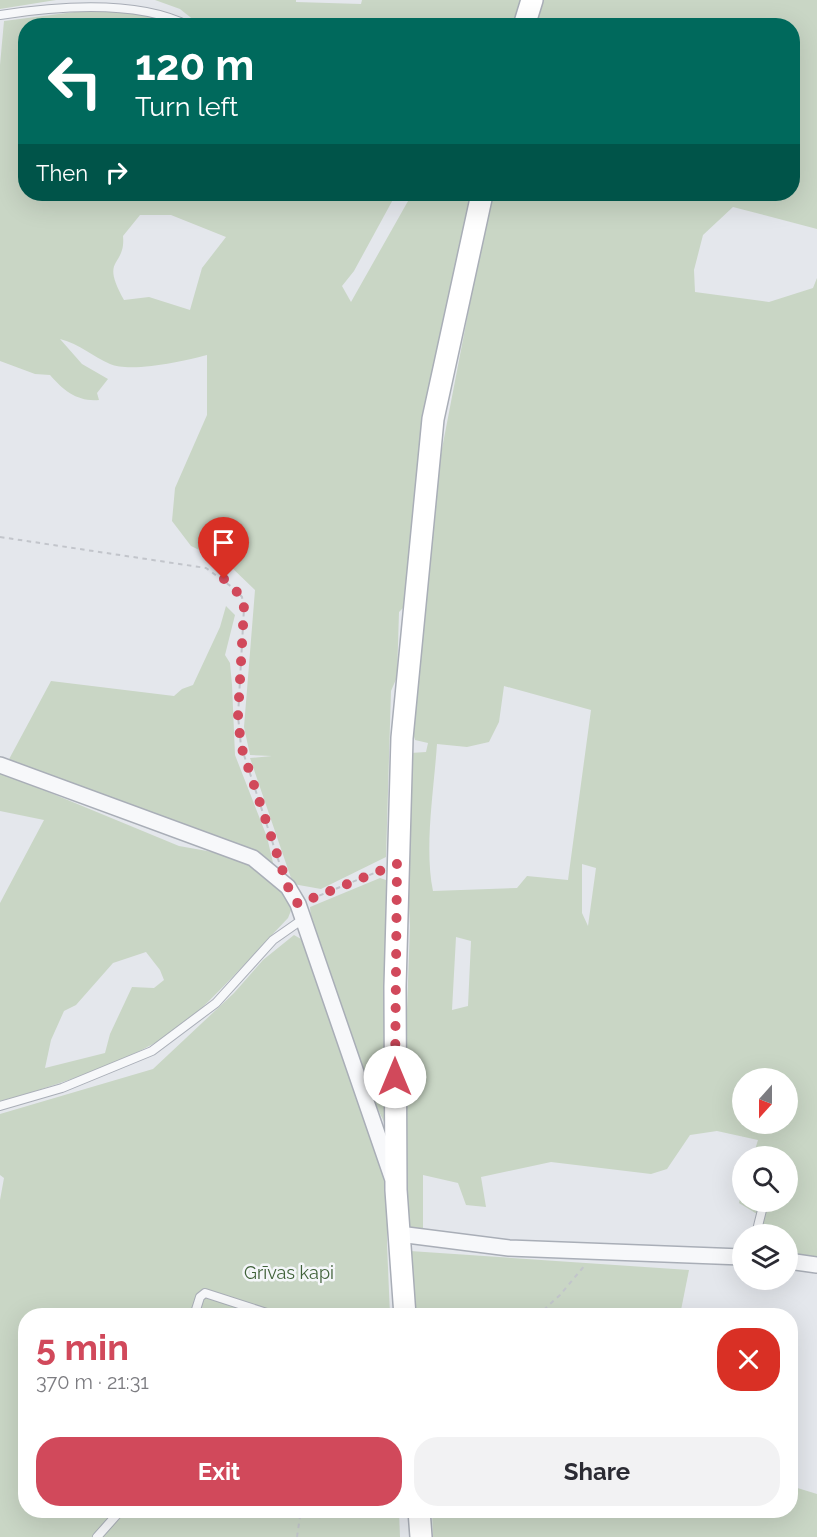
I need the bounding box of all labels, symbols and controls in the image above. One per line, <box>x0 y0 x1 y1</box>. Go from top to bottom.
text: 120 m <box>135 41 254 90</box>
icon: left <box>36 42 114 120</box>
text: Turn left <box>135 91 238 122</box>
icon: right <box>100 156 133 189</box>
text: Then <box>36 160 88 186</box>
pin <box>198 517 249 579</box>
icon: arrive <box>207 526 240 559</box>
position arrow <box>363 1045 427 1109</box>
north arrow <box>732 1068 798 1134</box>
map controls <box>732 1068 798 1290</box>
button: search <box>732 1146 798 1212</box>
button: layers <box>732 1224 798 1290</box>
park label: Grīvas kapi <box>244 1262 334 1283</box>
text: 5 min <box>36 1326 129 1368</box>
button: close <box>717 1328 780 1391</box>
text: 370 m · 21:31 <box>36 1370 149 1394</box>
button: Exit <box>36 1437 402 1506</box>
button: Share <box>414 1437 780 1506</box>

